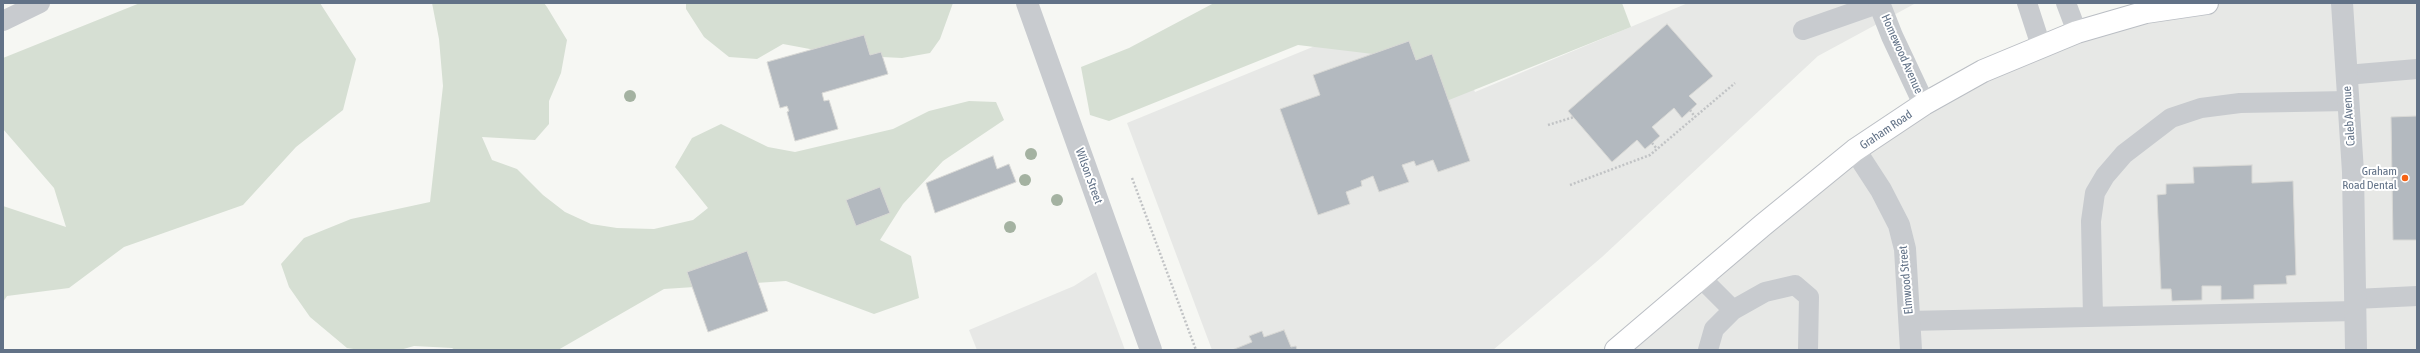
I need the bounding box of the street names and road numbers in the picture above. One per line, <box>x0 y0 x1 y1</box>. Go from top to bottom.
street label: Homewood Avenue <box>1878 12 1926 96</box>
street label: Caleb Avenue <box>2340 86 2358 146</box>
street label: Graham Road <box>1857 107 1915 153</box>
street label: Wilson Street <box>1072 146 1106 206</box>
street label: Elmwood Street <box>1896 245 1916 315</box>

